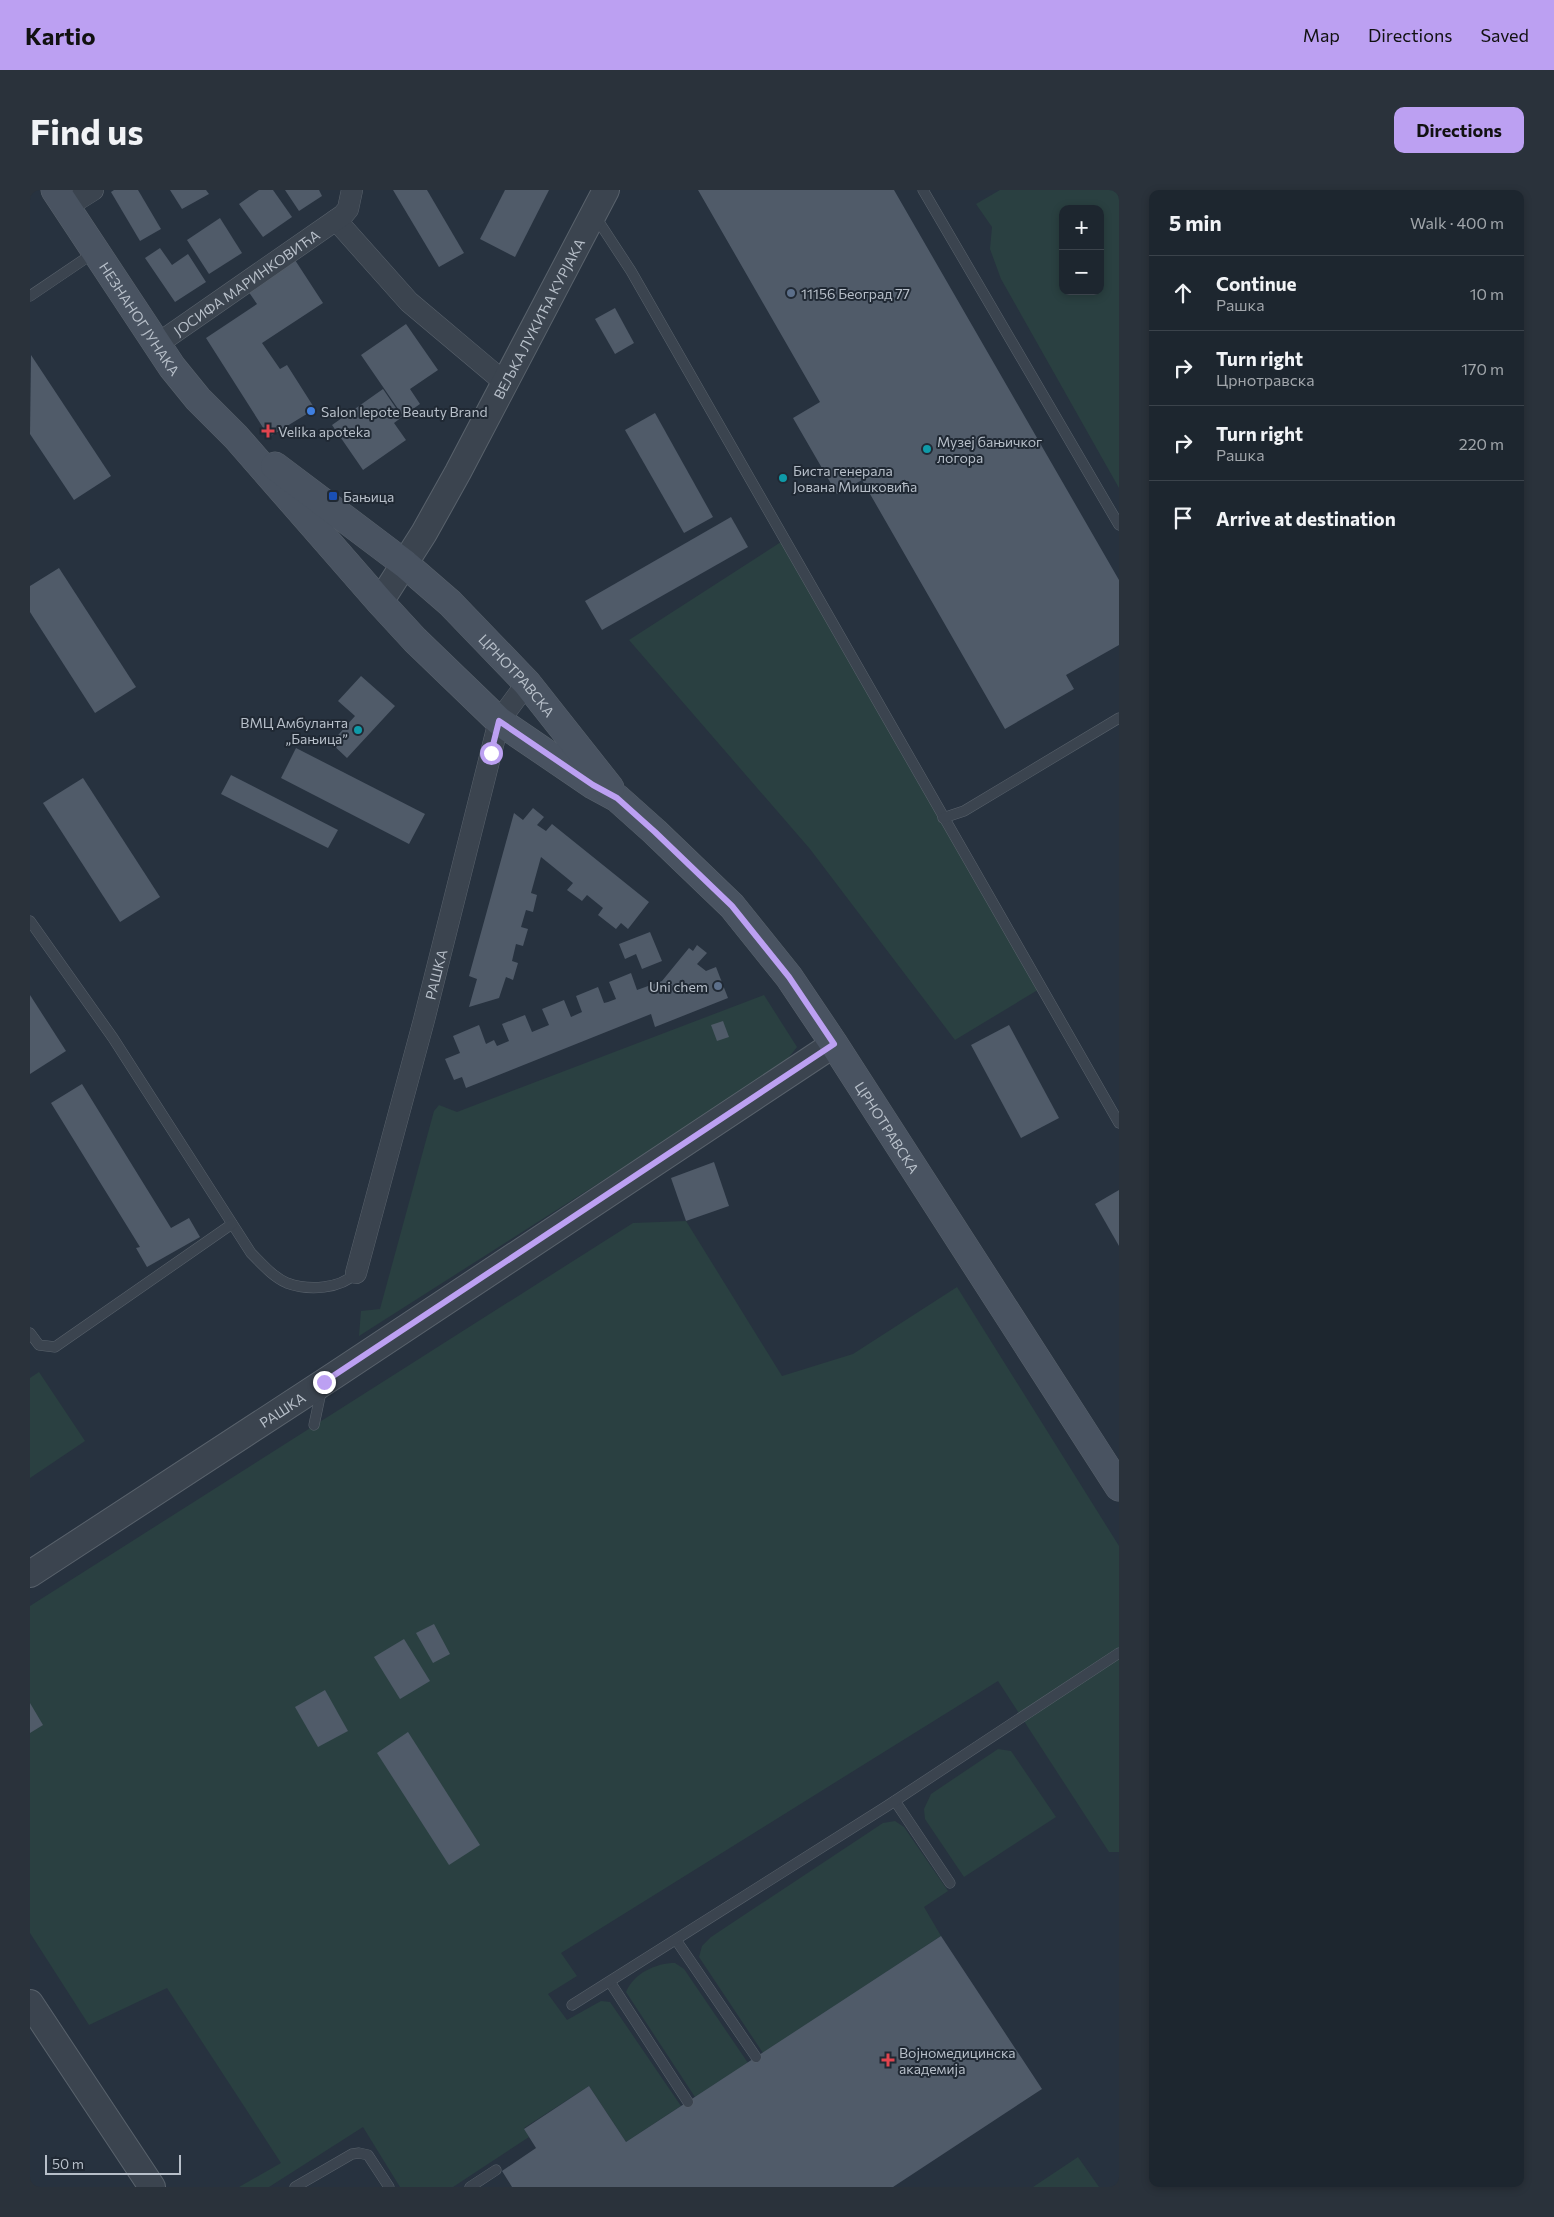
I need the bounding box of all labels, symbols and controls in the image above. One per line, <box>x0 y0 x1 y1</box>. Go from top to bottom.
text: Kartio <box>25 21 95 50</box>
text: Map <box>1303 24 1340 46</box>
text: Directions <box>1368 24 1452 46</box>
text: Saved <box>1480 24 1529 46</box>
button: Directions <box>1394 107 1524 153</box>
text: Find us <box>30 109 144 152</box>
map controls <box>1059 205 1104 295</box>
button: + <box>1059 205 1104 250</box>
text: 5 min <box>1169 210 1222 235</box>
text: Walk · 400 m <box>1410 213 1504 232</box>
street label: ЈОСИФА МАРИНКОВИЋА <box>170 225 323 339</box>
street label: ВЕЉКА ЛУКИЋА КУРЈАКА <box>489 235 588 402</box>
button: − <box>1059 250 1104 295</box>
street label: НЕЗНАНОГ ЈУНАКА <box>96 259 184 379</box>
text: Continue <box>1216 272 1296 295</box>
icon: ahead <box>1169 279 1197 307</box>
text: 10 m <box>1470 284 1504 303</box>
place label: 11156 Београд 77 <box>801 285 910 302</box>
marker: 11156 Београд 77 <box>785 287 797 299</box>
text: Рашка <box>1216 295 1264 314</box>
text: Turn right <box>1216 347 1303 370</box>
icon: right <box>1169 354 1197 382</box>
text: 170 m <box>1461 359 1504 378</box>
text: Црнотравска <box>1216 370 1315 389</box>
place label: Salon lepote Beauty Brand <box>321 403 488 420</box>
marker: Salon lepote Beauty Brand <box>305 405 317 417</box>
text: Turn right <box>1216 422 1303 445</box>
place label: Velika apoteka <box>278 423 371 440</box>
marker: Velika apoteka <box>262 425 274 437</box>
icon: right <box>1169 429 1197 457</box>
place label: Музеј бањичког логора <box>937 433 1042 466</box>
text: 220 m <box>1459 434 1504 453</box>
marker: Музеј бањичког логора <box>921 443 933 455</box>
text: Рашка <box>1216 445 1264 464</box>
place label: Биста генерала Јована Мишковића <box>793 462 917 495</box>
marker: Биста генерала Јована Мишковића <box>777 472 789 484</box>
place label: Бањица <box>343 488 394 505</box>
marker: Бањица <box>327 490 339 502</box>
icon: arrive <box>1169 504 1197 532</box>
text: Arrive at destination <box>1216 507 1396 530</box>
street label: ЦРНОТРАВСКА <box>476 630 559 720</box>
place label: ВМЦ Амбуланта „Бањица” <box>240 714 348 747</box>
marker: ВМЦ Амбуланта „Бањица” <box>352 724 364 736</box>
route start <box>480 742 503 765</box>
street label: РАШКА <box>421 947 450 1001</box>
place label: Uni chem <box>649 978 708 995</box>
marker: Uni chem <box>712 980 724 992</box>
street label: ЦРНОТРАВСКА <box>852 1078 923 1176</box>
route end <box>313 1371 336 1394</box>
street label: РАШКА <box>256 1388 309 1431</box>
place label: Војномедицинска академија <box>899 2044 1016 2077</box>
marker: Војномедицинска академија <box>881 2053 895 2067</box>
scale bar <box>45 2152 181 2175</box>
text: 50 m <box>52 2155 84 2172</box>

